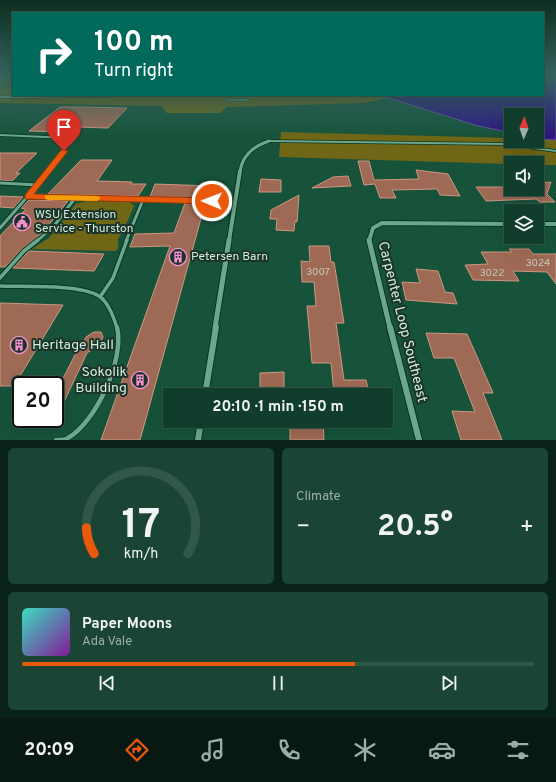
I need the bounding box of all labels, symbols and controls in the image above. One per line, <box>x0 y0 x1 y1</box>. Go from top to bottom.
text: 100 m <box>94 25 174 61</box>
icon: right <box>28 28 80 80</box>
text: Turn right <box>94 60 174 83</box>
north arrow <box>504 108 544 148</box>
map controls <box>504 108 544 244</box>
pin <box>47 110 81 151</box>
icon: arrive <box>53 116 75 138</box>
button: sound <box>504 156 544 196</box>
position arrow <box>191 180 233 222</box>
button: layers <box>504 204 544 244</box>
place label: WSU Extension Service - Thurston <box>35 207 133 237</box>
public building icon: WSU Extension Service - Thurston <box>12 212 32 232</box>
street label: Carpenter Loop Southeast <box>374 240 430 404</box>
building icon: Petersen Barn <box>168 247 188 267</box>
place label: Petersen Barn <box>191 249 268 265</box>
house number: 3024 <box>526 257 550 270</box>
house number: 3007 <box>306 266 330 279</box>
house number: 3022 <box>480 267 504 280</box>
building icon: Heritage Hall <box>9 335 29 355</box>
place label: Heritage Hall <box>32 337 114 354</box>
place label: Sokolik Building <box>75 364 127 397</box>
building icon: Sokolik Building <box>130 370 150 390</box>
speed limit sign: 20 <box>12 376 64 428</box>
text: 20:10 · 1 min · 150 m <box>212 398 344 417</box>
text: Climate <box>296 489 341 505</box>
text: 17 <box>122 500 160 553</box>
text: 20.5° <box>377 509 453 546</box>
text: − <box>296 514 310 541</box>
text: + <box>520 514 534 541</box>
text: km/h <box>124 545 158 563</box>
text: Paper Moons <box>82 615 172 634</box>
text: Ada Vale <box>82 634 132 650</box>
icon: previous <box>96 672 118 694</box>
icon: pause <box>267 672 289 694</box>
icon: next <box>438 672 460 694</box>
icon: directions <box>123 736 151 764</box>
icon: music <box>199 736 227 764</box>
icon: phone <box>275 736 303 764</box>
icon: climate <box>351 736 379 764</box>
icon: car <box>428 736 456 764</box>
icon: filters <box>504 736 532 764</box>
text: 20:09 <box>24 739 74 762</box>

